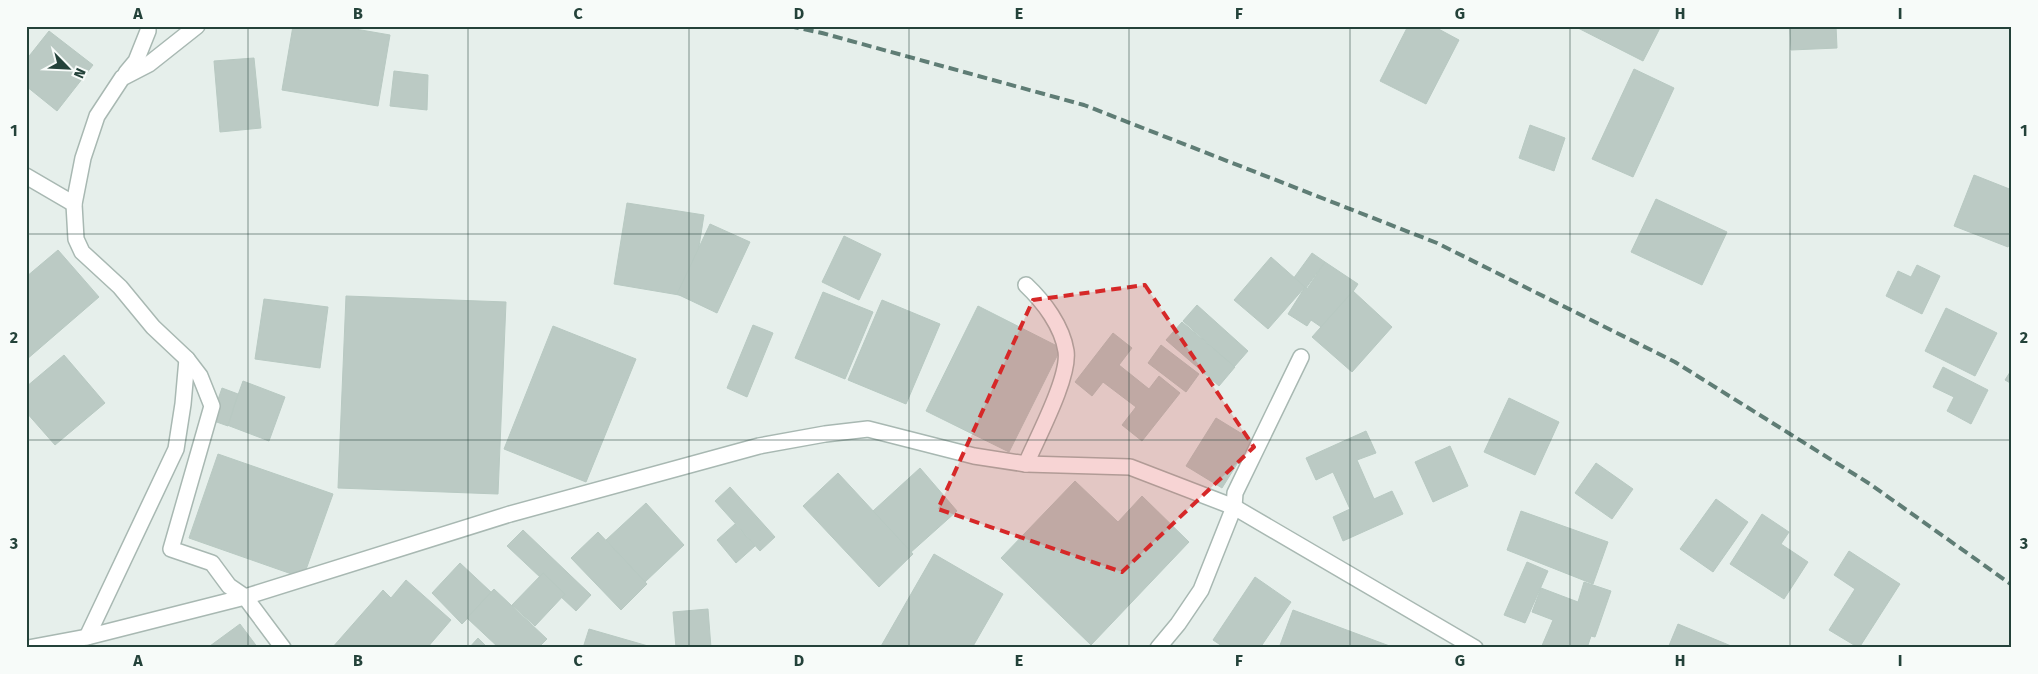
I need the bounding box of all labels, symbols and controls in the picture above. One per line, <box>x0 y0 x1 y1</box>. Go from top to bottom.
text: A <box>132 4 143 23</box>
text: B <box>353 4 363 23</box>
text: C <box>573 4 583 23</box>
text: D <box>794 4 804 23</box>
text: E <box>1015 4 1023 23</box>
text: F <box>1235 4 1243 23</box>
text: G <box>1455 4 1465 23</box>
text: H <box>1675 4 1685 23</box>
text: I <box>1898 4 1902 23</box>
north arrow <box>42 42 92 92</box>
text: N <box>70 65 89 81</box>
text: 1 <box>10 121 18 140</box>
text: 1 <box>2020 121 2028 140</box>
text: 2 <box>10 328 18 347</box>
text: 2 <box>2020 328 2028 347</box>
text: 3 <box>9 534 18 553</box>
text: 3 <box>2019 534 2028 553</box>
text: A <box>132 651 143 670</box>
text: B <box>353 651 363 670</box>
text: C <box>573 651 583 670</box>
text: D <box>794 651 804 670</box>
text: E <box>1015 651 1023 670</box>
text: F <box>1235 651 1243 670</box>
text: G <box>1455 651 1465 670</box>
text: H <box>1675 651 1685 670</box>
text: I <box>1898 651 1902 670</box>

